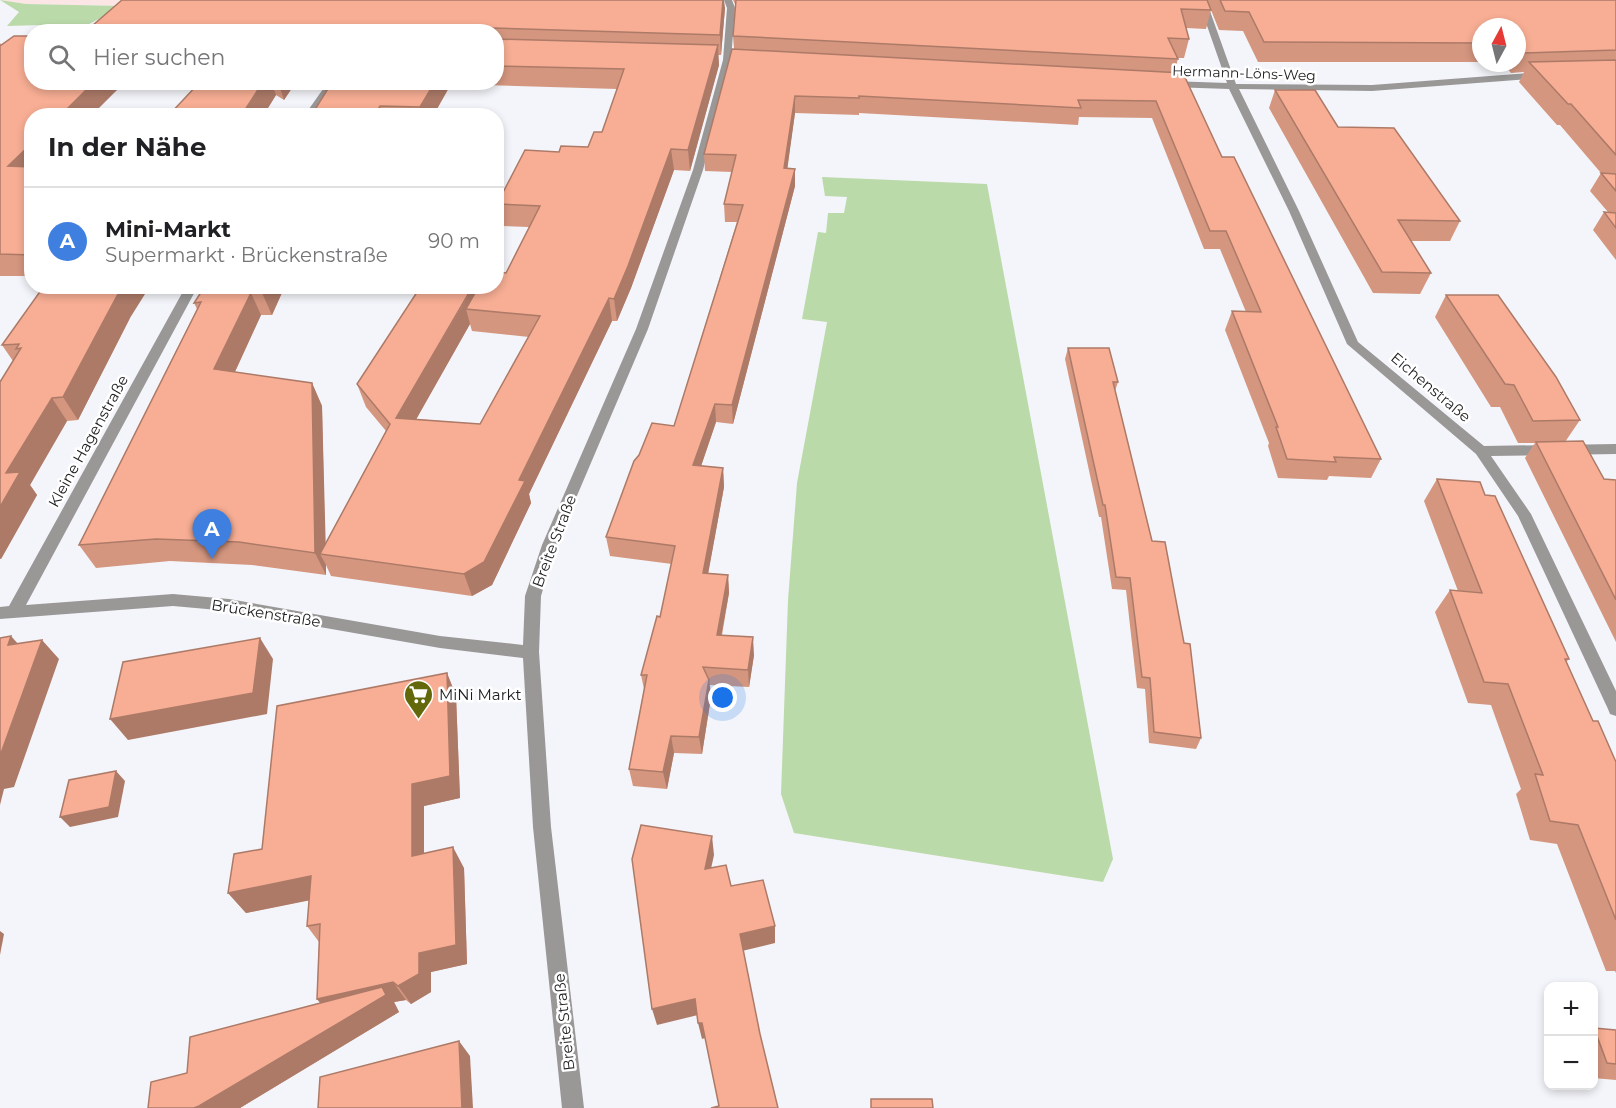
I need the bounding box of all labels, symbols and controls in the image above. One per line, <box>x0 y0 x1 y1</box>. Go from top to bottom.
north arrow <box>1472 18 1526 72</box>
search box <box>24 24 504 90</box>
icon: search <box>45 41 78 74</box>
text: Hier suchen <box>93 44 225 71</box>
street label: Hermann-Löns-Weg <box>1172 61 1316 85</box>
text: In der Nähe <box>48 131 206 163</box>
text: Mini-Markt <box>105 216 231 243</box>
text: A <box>60 229 75 253</box>
text: 90 m <box>428 229 480 253</box>
text: Supermarkt · Brückenstraße <box>105 243 388 267</box>
street label: Eichenstraße <box>1387 348 1475 426</box>
street label: Kleine Hagenstraße <box>44 372 132 510</box>
street label: Breite Straße <box>528 492 580 590</box>
pin: A <box>192 510 232 559</box>
street label: Brückenstraße <box>210 595 322 631</box>
supermarket icon: MiNi Markt <box>402 678 434 720</box>
your location <box>708 683 737 712</box>
place label: MiNi Markt <box>439 685 522 704</box>
street label: Breite Straße <box>549 973 579 1071</box>
map controls <box>1544 982 1598 1090</box>
button: + <box>1544 982 1598 1036</box>
button: − <box>1544 1036 1598 1090</box>

